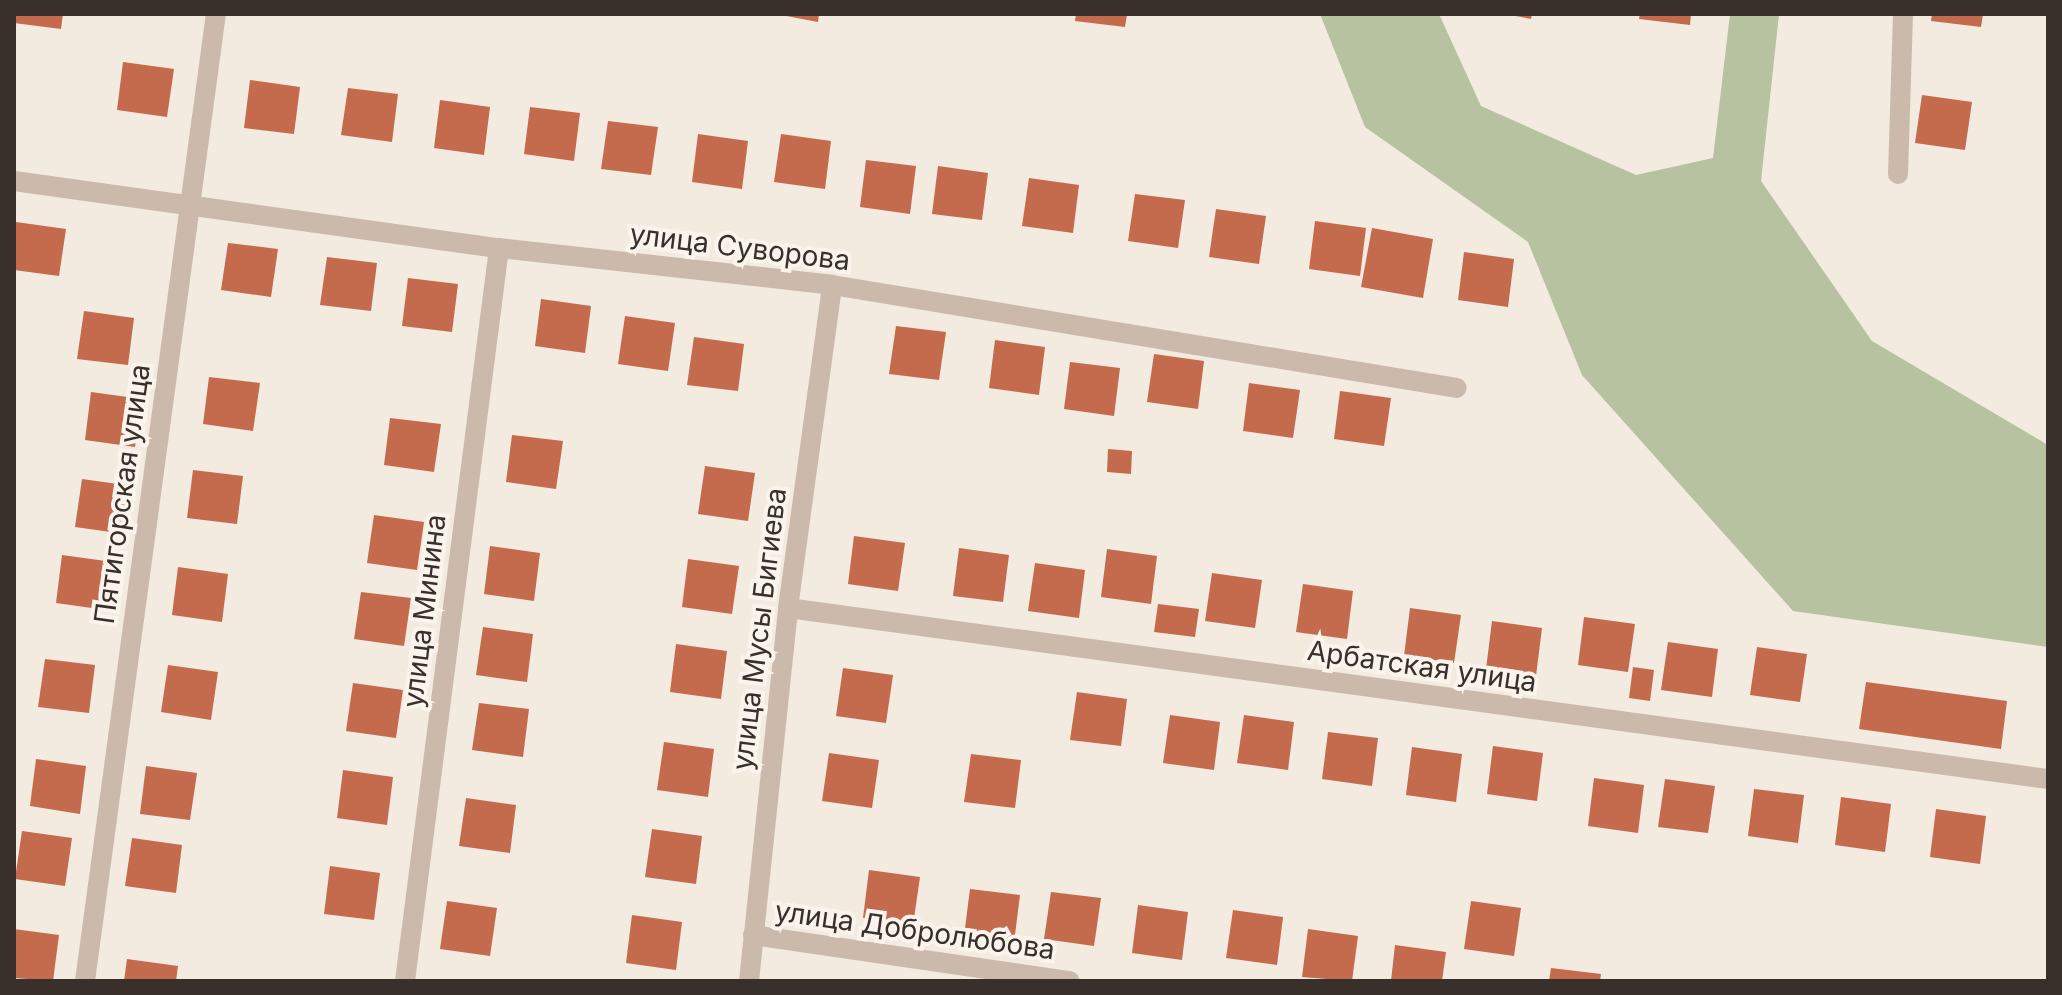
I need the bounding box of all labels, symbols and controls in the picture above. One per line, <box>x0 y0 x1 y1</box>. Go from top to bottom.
street label: улица Суворова <box>628 217 852 277</box>
street label: Пятигорская улица <box>87 362 157 626</box>
street label: улица Мусы Бигиева <box>725 486 793 772</box>
street label: улица Минина <box>395 512 453 710</box>
street label: Арбатская улица <box>1305 633 1539 699</box>
street label: улица Добролюбова <box>773 894 1057 966</box>

